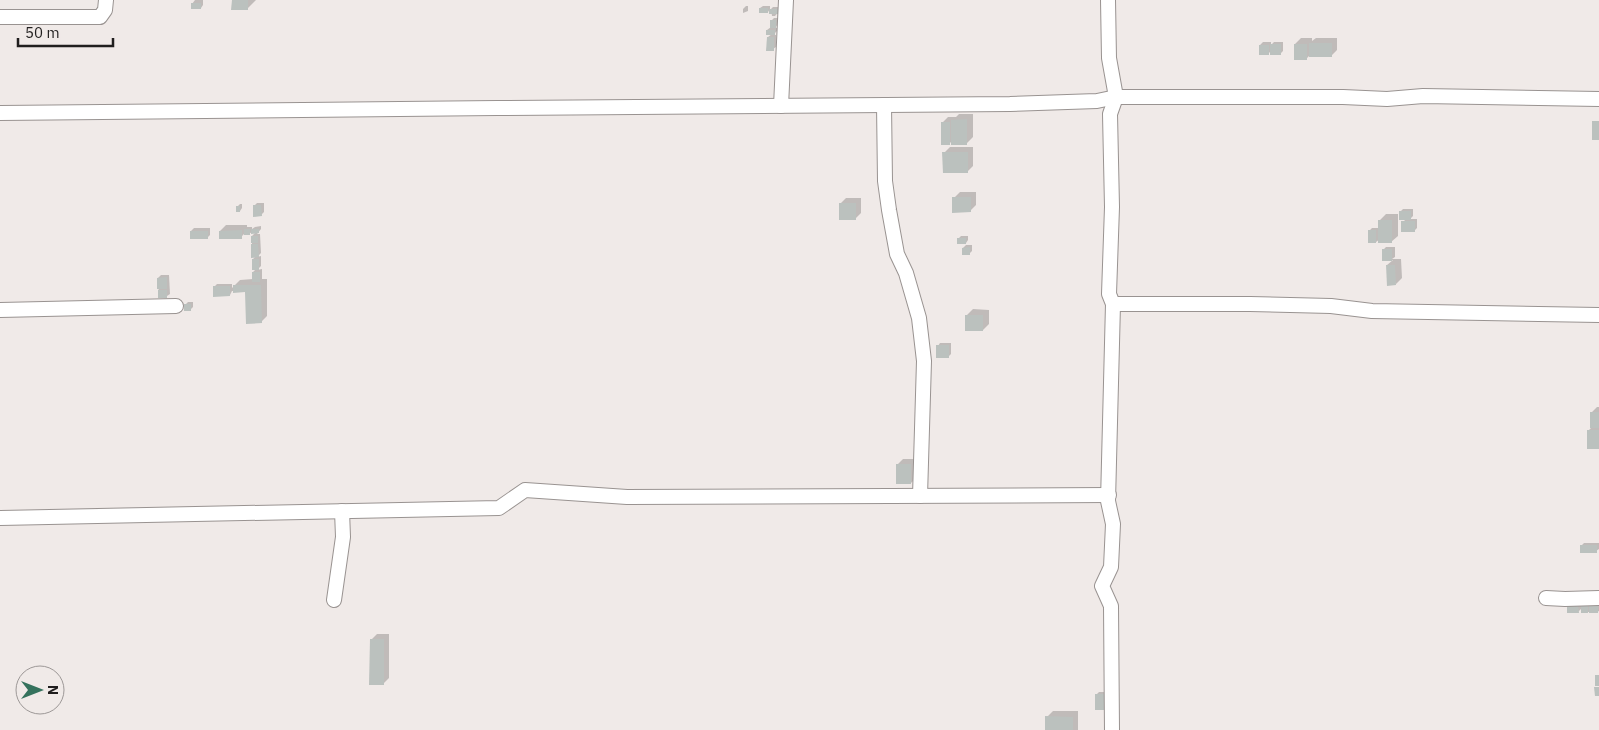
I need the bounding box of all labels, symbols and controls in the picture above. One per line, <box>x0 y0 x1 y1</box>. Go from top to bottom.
scale bar <box>18 15 112 47</box>
text: 50 m <box>25 23 60 42</box>
north arrow <box>15 665 65 715</box>
text: N <box>44 685 62 695</box>

